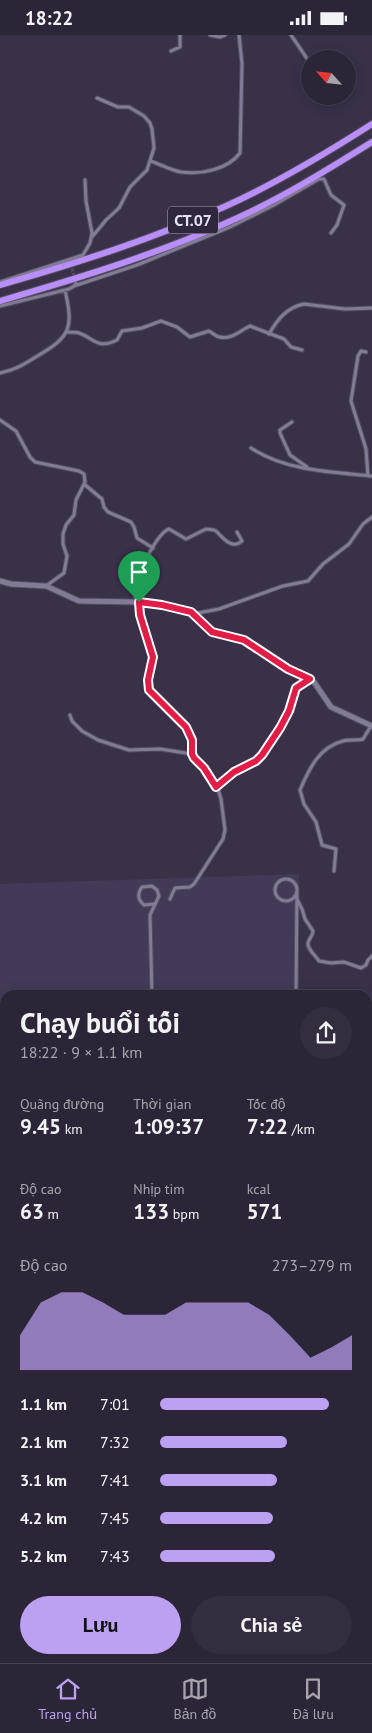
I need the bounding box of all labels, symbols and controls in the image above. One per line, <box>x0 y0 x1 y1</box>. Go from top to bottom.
text: 18:22 <box>25 6 73 30</box>
north arrow <box>301 50 356 105</box>
map controls <box>301 50 356 105</box>
road number: CT.07 <box>168 207 218 233</box>
pin <box>118 551 160 602</box>
icon: arrive <box>125 558 153 586</box>
text: Chạy buổi tối <box>20 1004 180 1041</box>
button: share <box>300 1007 352 1059</box>
text: 18:22 · 9 × 1.1 km <box>20 1042 142 1062</box>
text: Quãng đường <box>20 1095 104 1113</box>
text: Thời gian <box>133 1095 191 1113</box>
text: Tốc độ <box>247 1095 286 1113</box>
text: 9.45 <box>20 1113 61 1140</box>
text: 1:09:37 <box>133 1113 204 1140</box>
text: 7:22 <box>247 1113 288 1140</box>
text: km <box>61 1120 83 1138</box>
text: /km <box>288 1120 315 1138</box>
text: Độ cao <box>20 1180 62 1198</box>
text: Nhịp tim <box>133 1180 185 1198</box>
text: kcal <box>247 1180 271 1198</box>
text: 63 <box>20 1198 44 1225</box>
text: 133 <box>133 1198 169 1225</box>
text: 571 <box>247 1198 282 1225</box>
text: m <box>44 1205 59 1223</box>
text: bpm <box>169 1205 199 1223</box>
text: Độ cao <box>20 1255 67 1275</box>
text: 273–279 m <box>272 1255 352 1275</box>
text: 1.1 km <box>20 1394 67 1414</box>
text: 7:01 <box>100 1394 130 1414</box>
text: 2.1 km <box>20 1432 67 1452</box>
text: 7:32 <box>100 1432 130 1452</box>
text: 3.1 km <box>20 1470 67 1490</box>
text: 7:41 <box>100 1470 130 1490</box>
text: 4.2 km <box>20 1508 67 1528</box>
text: 7:45 <box>100 1508 130 1528</box>
text: 5.2 km <box>20 1546 67 1566</box>
text: 7:43 <box>100 1546 130 1566</box>
button: Lưu <box>20 1596 181 1654</box>
button: Chia sẻ <box>191 1596 352 1654</box>
tab: Trang chủ <box>38 1675 97 1723</box>
tab: Bản đồ <box>174 1675 216 1723</box>
tab: Đã lưu <box>293 1675 334 1723</box>

